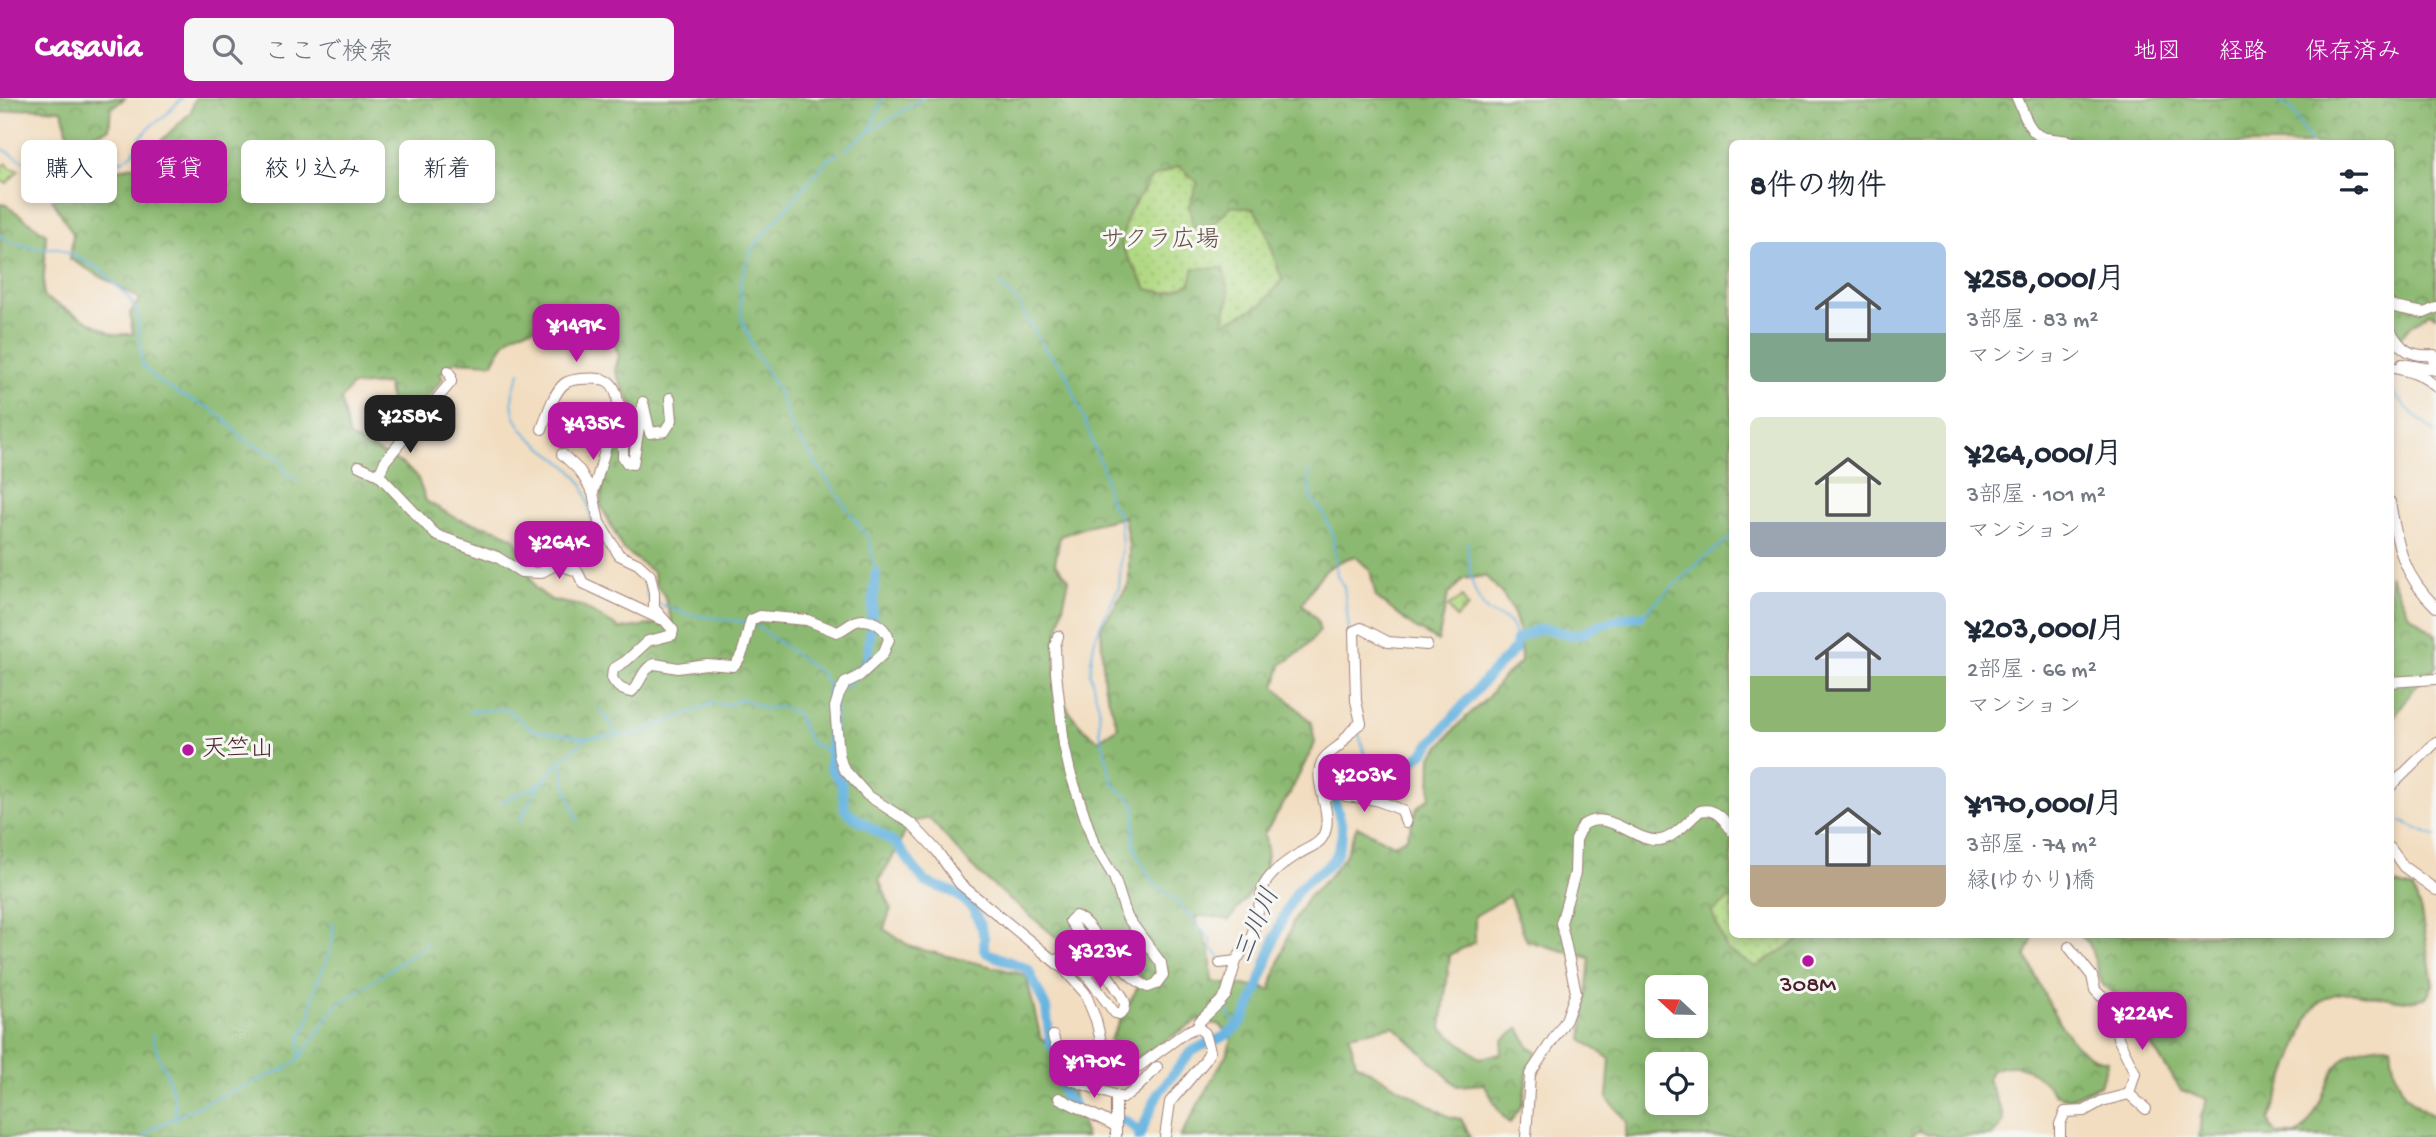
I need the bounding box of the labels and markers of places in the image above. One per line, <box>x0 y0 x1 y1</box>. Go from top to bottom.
pin: ¥149K <box>527 304 625 364</box>
pin: ¥258K <box>361 396 459 455</box>
pin: ¥435K <box>544 402 642 462</box>
pin: ¥264K <box>510 522 608 581</box>
place label: 天竺山 <box>202 736 274 765</box>
marker: 天竺山 <box>180 742 196 758</box>
pin: ¥203K <box>1315 754 1413 814</box>
pin: ¥323K <box>1051 930 1149 990</box>
marker: 308M <box>1800 953 1816 969</box>
place label: 308M <box>1779 972 1836 1001</box>
pin: ¥224K <box>2093 992 2191 1052</box>
pin: ¥170K <box>1045 1040 1143 1100</box>

